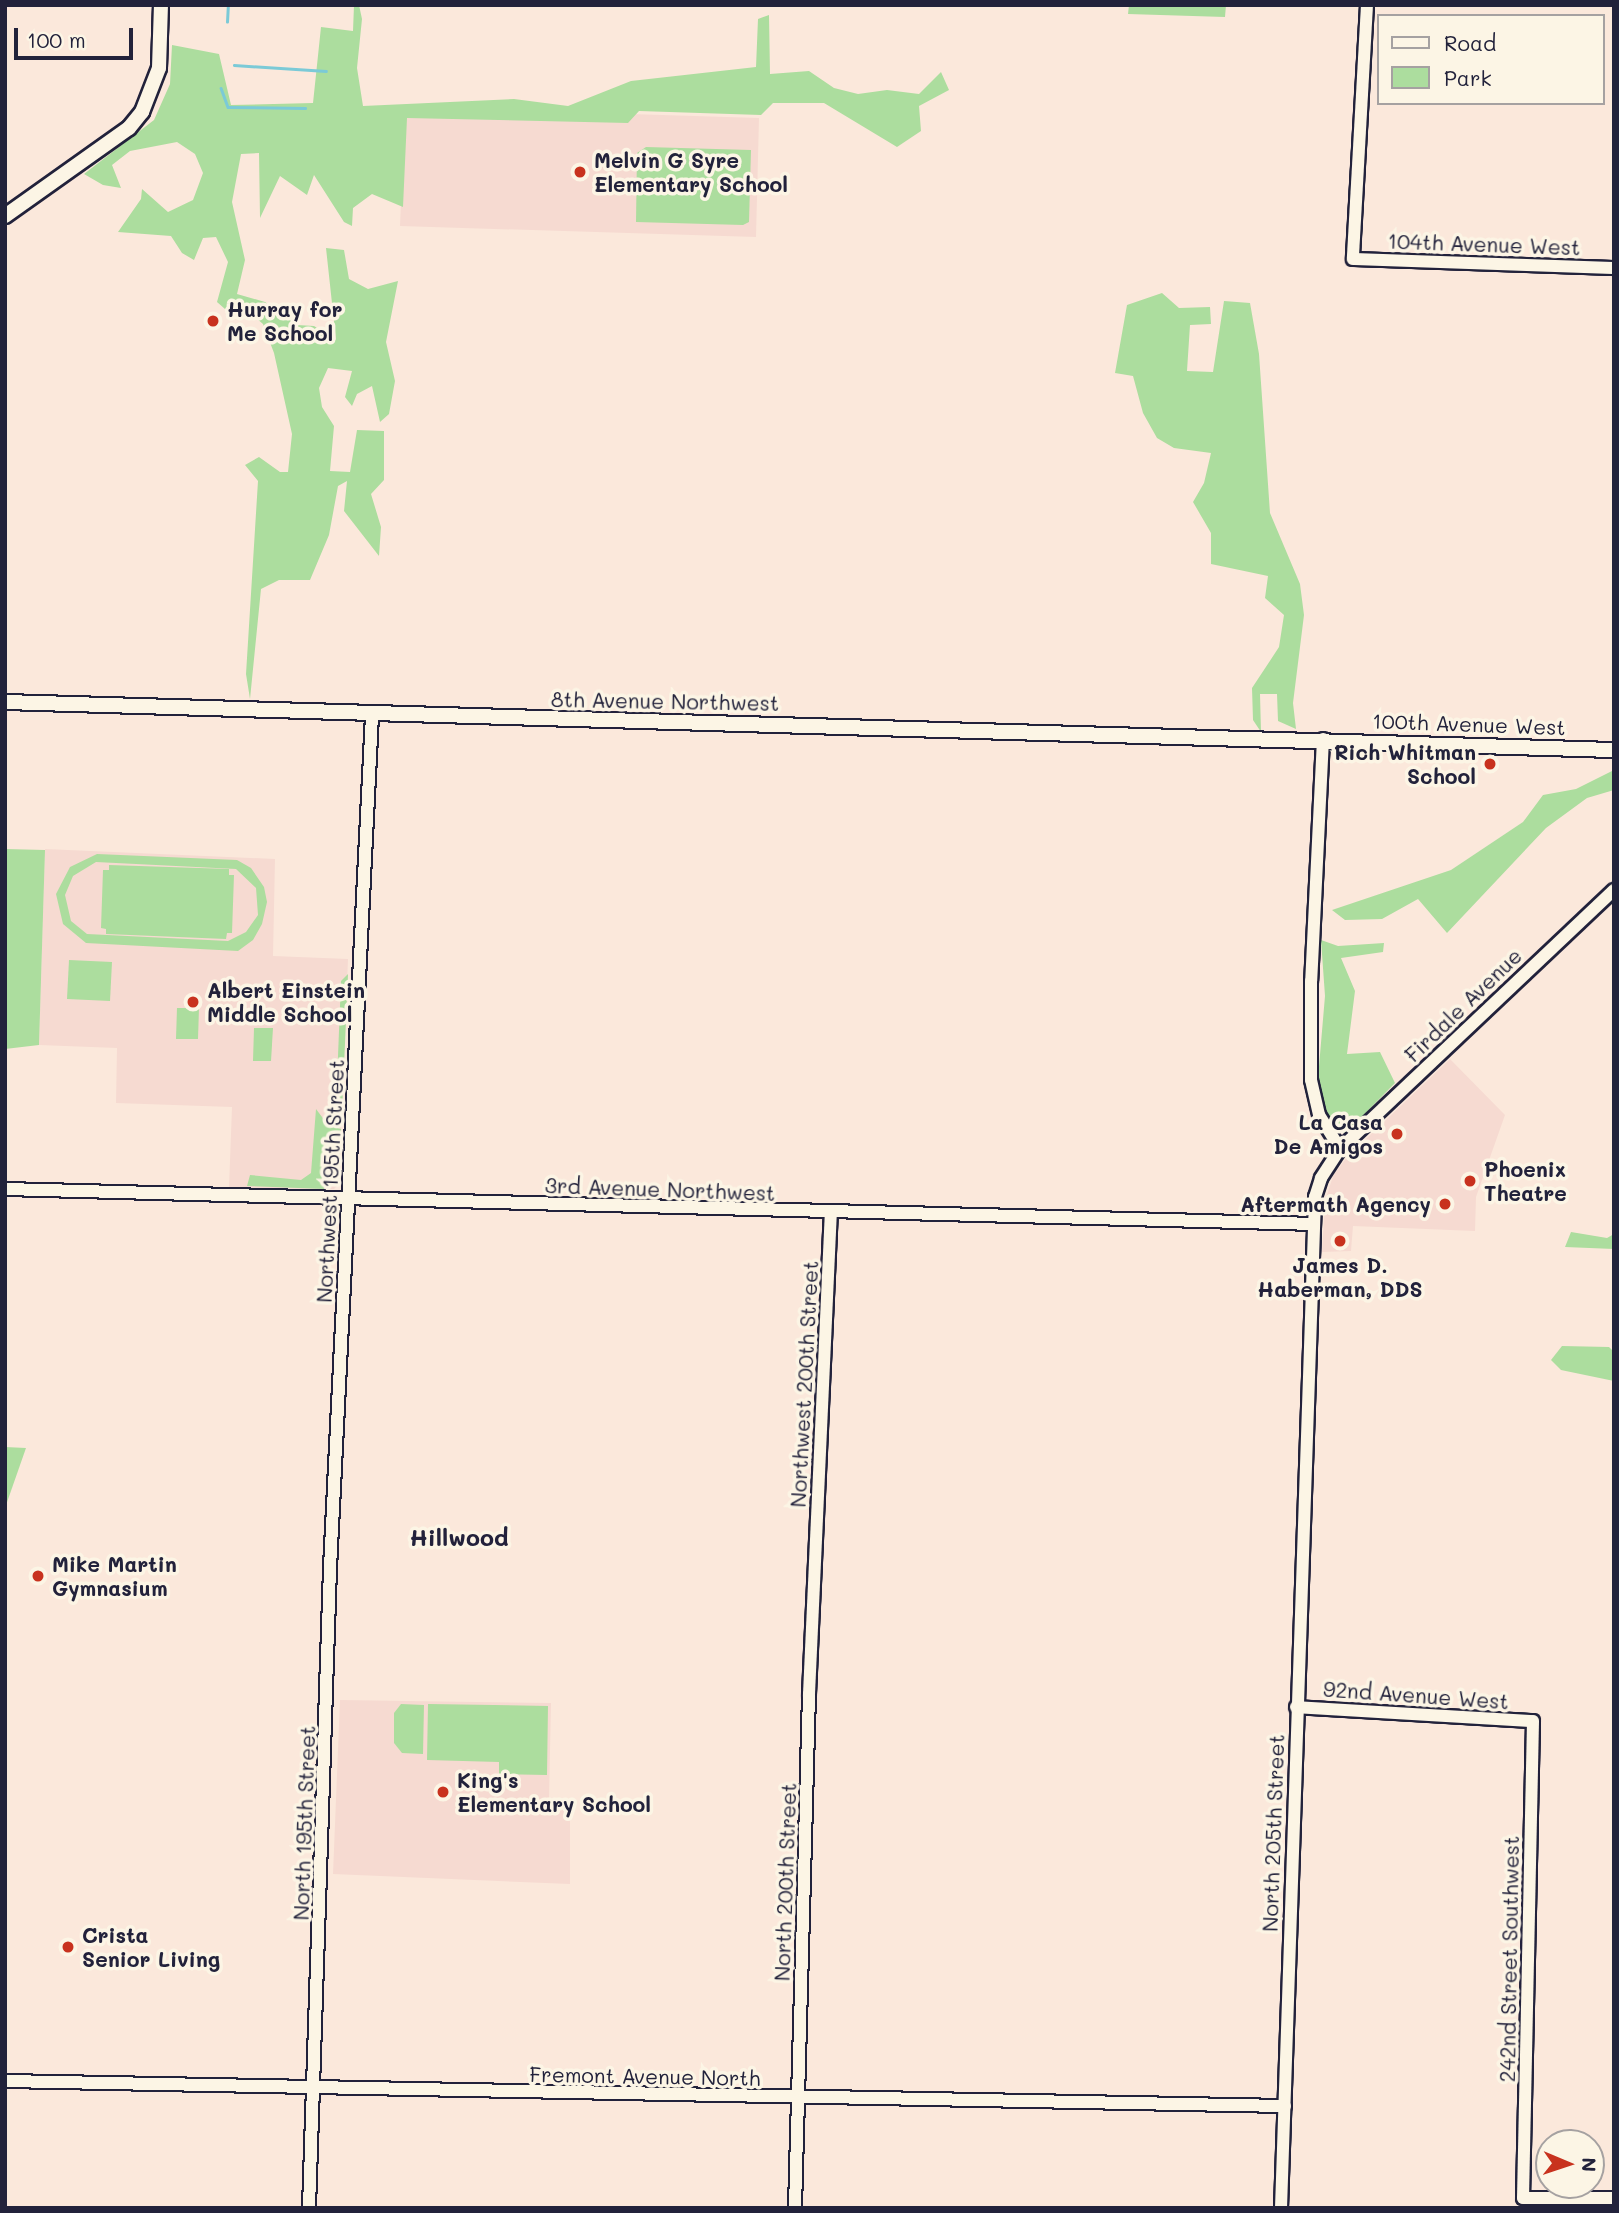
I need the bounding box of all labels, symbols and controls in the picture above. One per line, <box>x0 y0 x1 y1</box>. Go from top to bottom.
scale bar <box>18 14 136 58</box>
legend <box>1378 14 1605 105</box>
text: 100 m <box>27 26 86 53</box>
text: Road <box>1444 29 1496 56</box>
text: Park <box>1444 64 1492 91</box>
place label: Melvin G Syre Elementary School <box>594 147 788 197</box>
marker: Melvin G Syre Elementary School <box>572 164 588 180</box>
street label: 104th Avenue West <box>1387 228 1581 260</box>
place label: Hurray for Me School <box>227 296 342 346</box>
marker: Hurray for Me School <box>205 313 221 329</box>
street label: 8th Avenue Northwest <box>551 686 779 716</box>
street label: 100th Avenue West <box>1372 708 1566 740</box>
place label: Rich Whitman School <box>1334 739 1476 789</box>
marker: Rich Whitman School <box>1482 756 1498 772</box>
street label: Firdale Avenue <box>1399 943 1527 1067</box>
place label: Albert Einstein Middle School <box>207 977 365 1027</box>
marker: Albert Einstein Middle School <box>185 994 201 1010</box>
street label: Northwest 195th Street <box>311 1059 349 1303</box>
place label: La Casa De Amigos <box>1274 1109 1383 1159</box>
marker: La Casa De Amigos <box>1389 1126 1405 1142</box>
place label: Phoenix Theatre <box>1484 1156 1567 1206</box>
street label: 3rd Avenue Northwest <box>544 1172 776 1206</box>
marker: Phoenix Theatre <box>1462 1173 1478 1189</box>
place label: Aftermath Agency <box>1240 1191 1431 1217</box>
marker: Aftermath Agency <box>1437 1196 1453 1212</box>
marker: James D. Haberman, DDS <box>1332 1233 1348 1249</box>
place label: James D. Haberman, DDS <box>1257 1252 1423 1302</box>
street label: Northwest 200th Street <box>785 1260 823 1508</box>
district label: Hillwood <box>410 1523 508 1551</box>
place label: Mike Martin Gymnasium <box>52 1551 177 1601</box>
marker: Mike Martin Gymnasium <box>30 1568 46 1584</box>
street label: 92nd Avenue West <box>1322 1676 1510 1714</box>
street label: North 195th Street <box>288 1725 320 1921</box>
street label: North 205th Street <box>1257 1734 1289 1932</box>
place label: King's Elementary School <box>457 1767 651 1817</box>
street label: North 200th Street <box>769 1782 801 1982</box>
marker: King's Elementary School <box>435 1784 451 1800</box>
street label: 242nd Street Southwest <box>1494 1836 1524 2082</box>
place label: Crista Senior Living <box>82 1922 220 1972</box>
marker: Crista Senior Living <box>60 1939 76 1955</box>
street label: Fremont Avenue North <box>529 2061 761 2091</box>
north arrow <box>1535 2129 1605 2199</box>
text: N <box>1577 2157 1602 2172</box>

